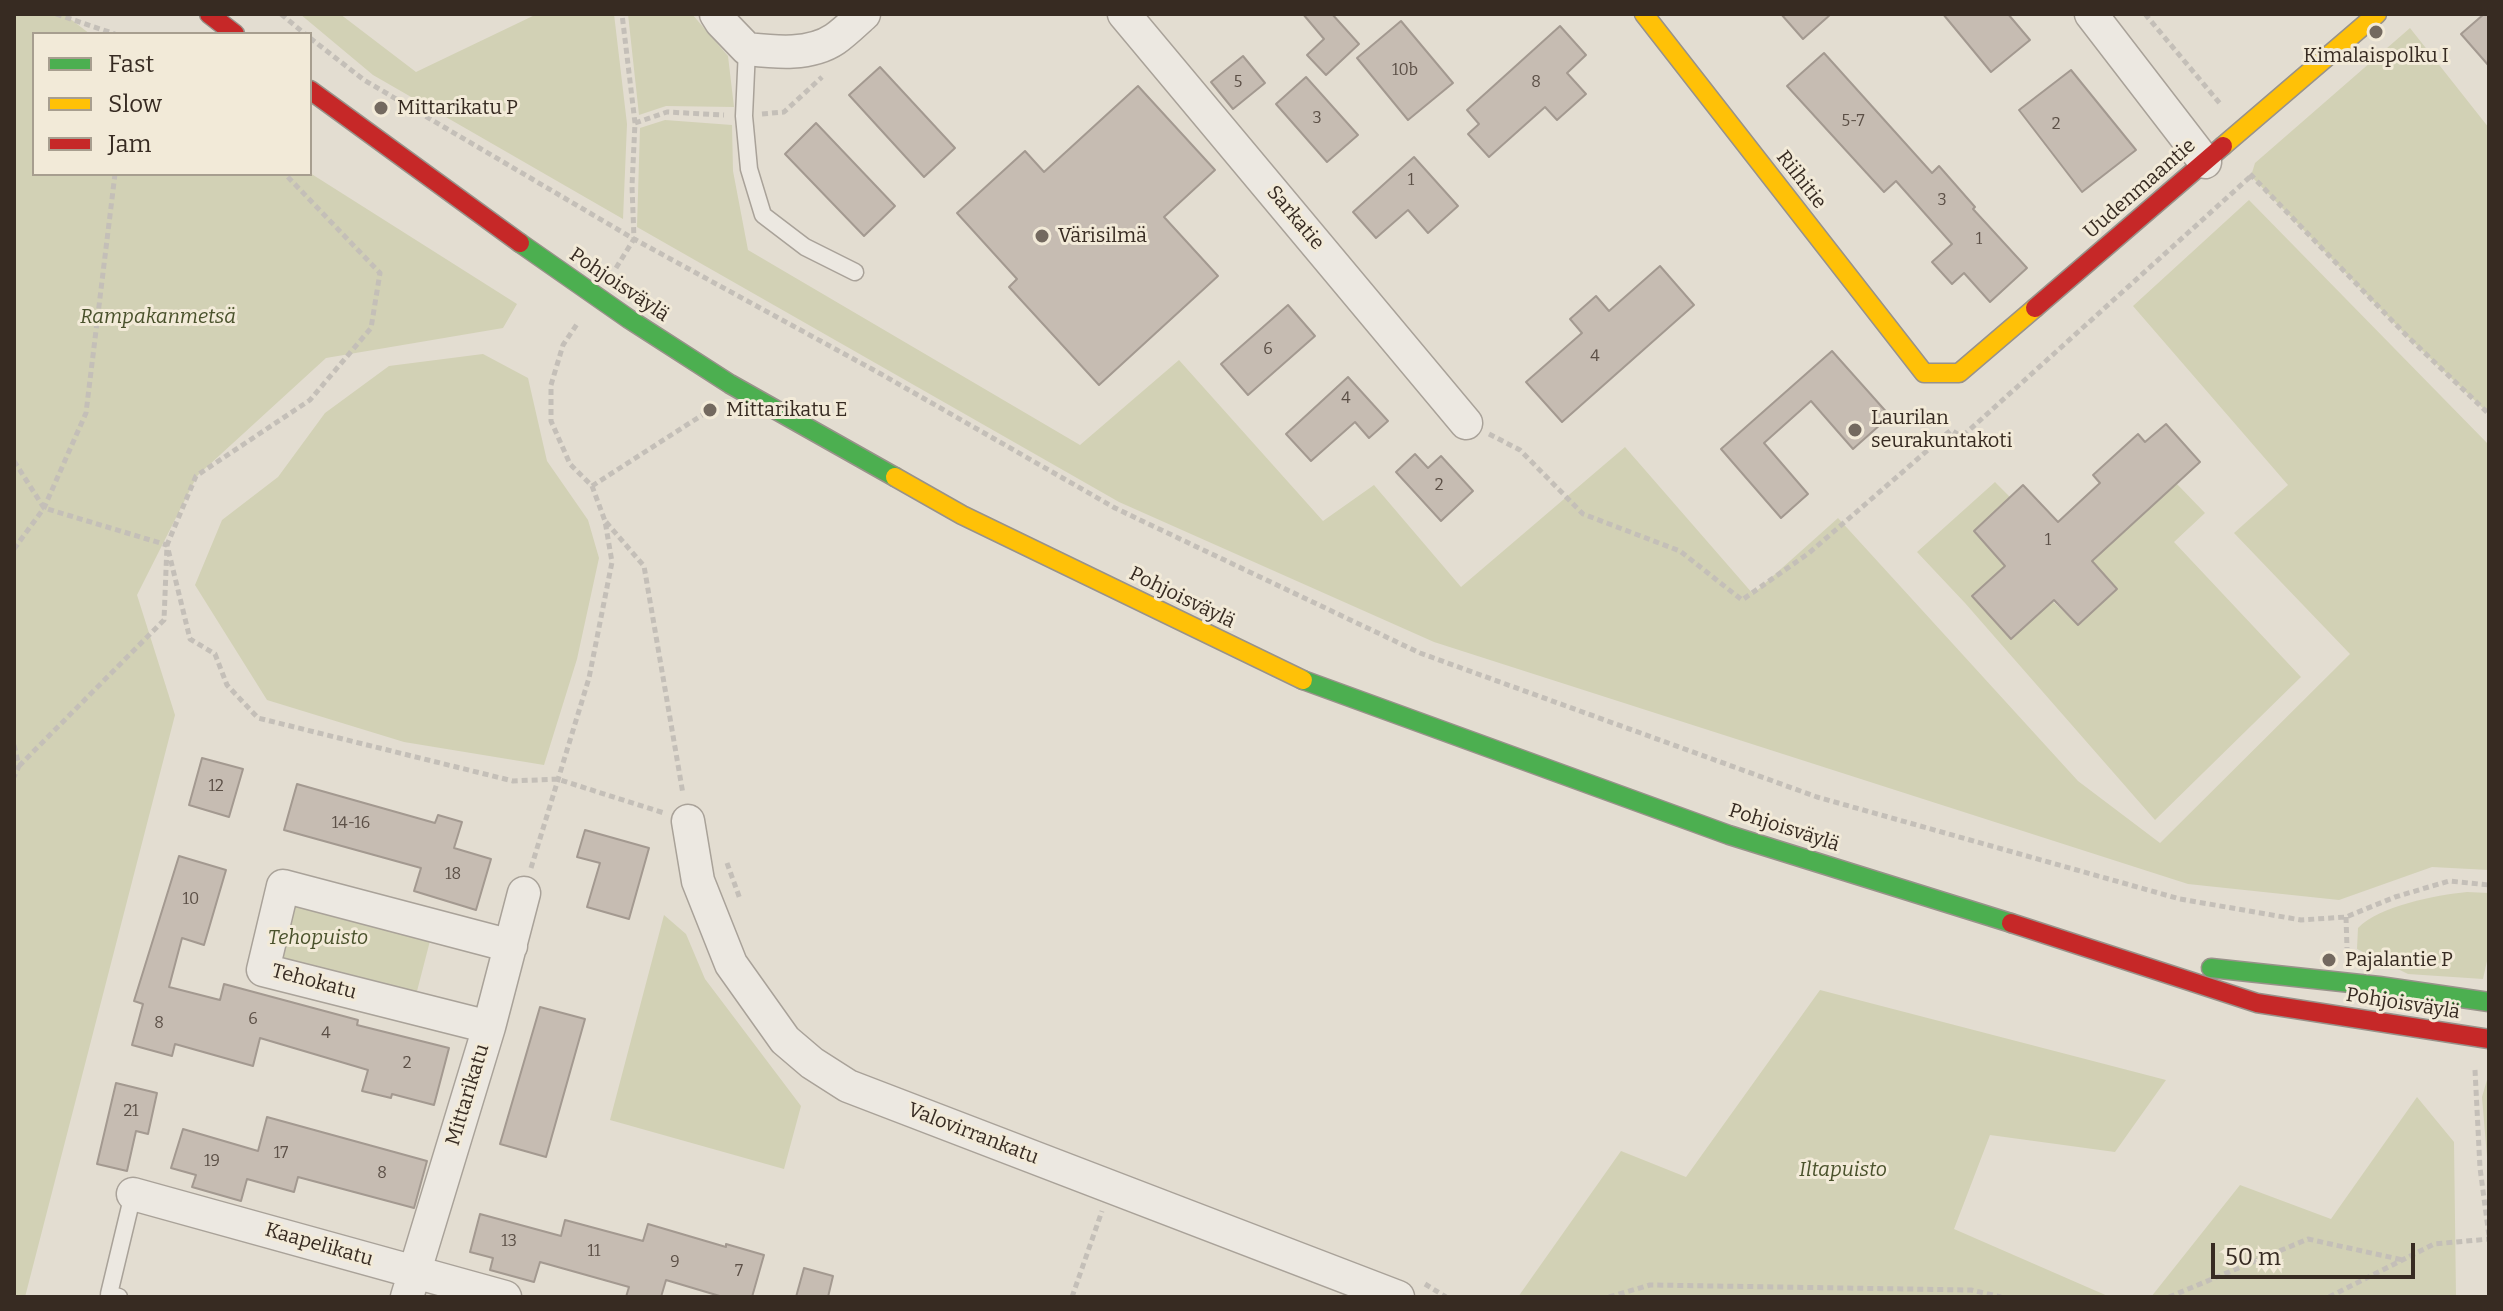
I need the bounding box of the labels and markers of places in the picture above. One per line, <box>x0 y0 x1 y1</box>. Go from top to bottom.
marker: Kimalaispolku I <box>2367 23 2385 41</box>
place label: Kimalaispolku I <box>2303 44 2449 68</box>
place label: Mittarikatu P <box>397 96 518 120</box>
marker: Mittarikatu P <box>372 99 390 117</box>
place label: Värisilmä <box>1058 224 1147 248</box>
marker: Värisilmä <box>1033 227 1051 245</box>
place label: Mittarikatu E <box>726 398 847 422</box>
marker: Mittarikatu E <box>701 401 719 419</box>
place label: Laurilan seurakuntakoti <box>1871 406 2012 453</box>
marker: Laurilan seurakuntakoti <box>1846 421 1864 439</box>
place label: Pajalantie P <box>2345 948 2453 972</box>
marker: Pajalantie P <box>2320 951 2338 969</box>

